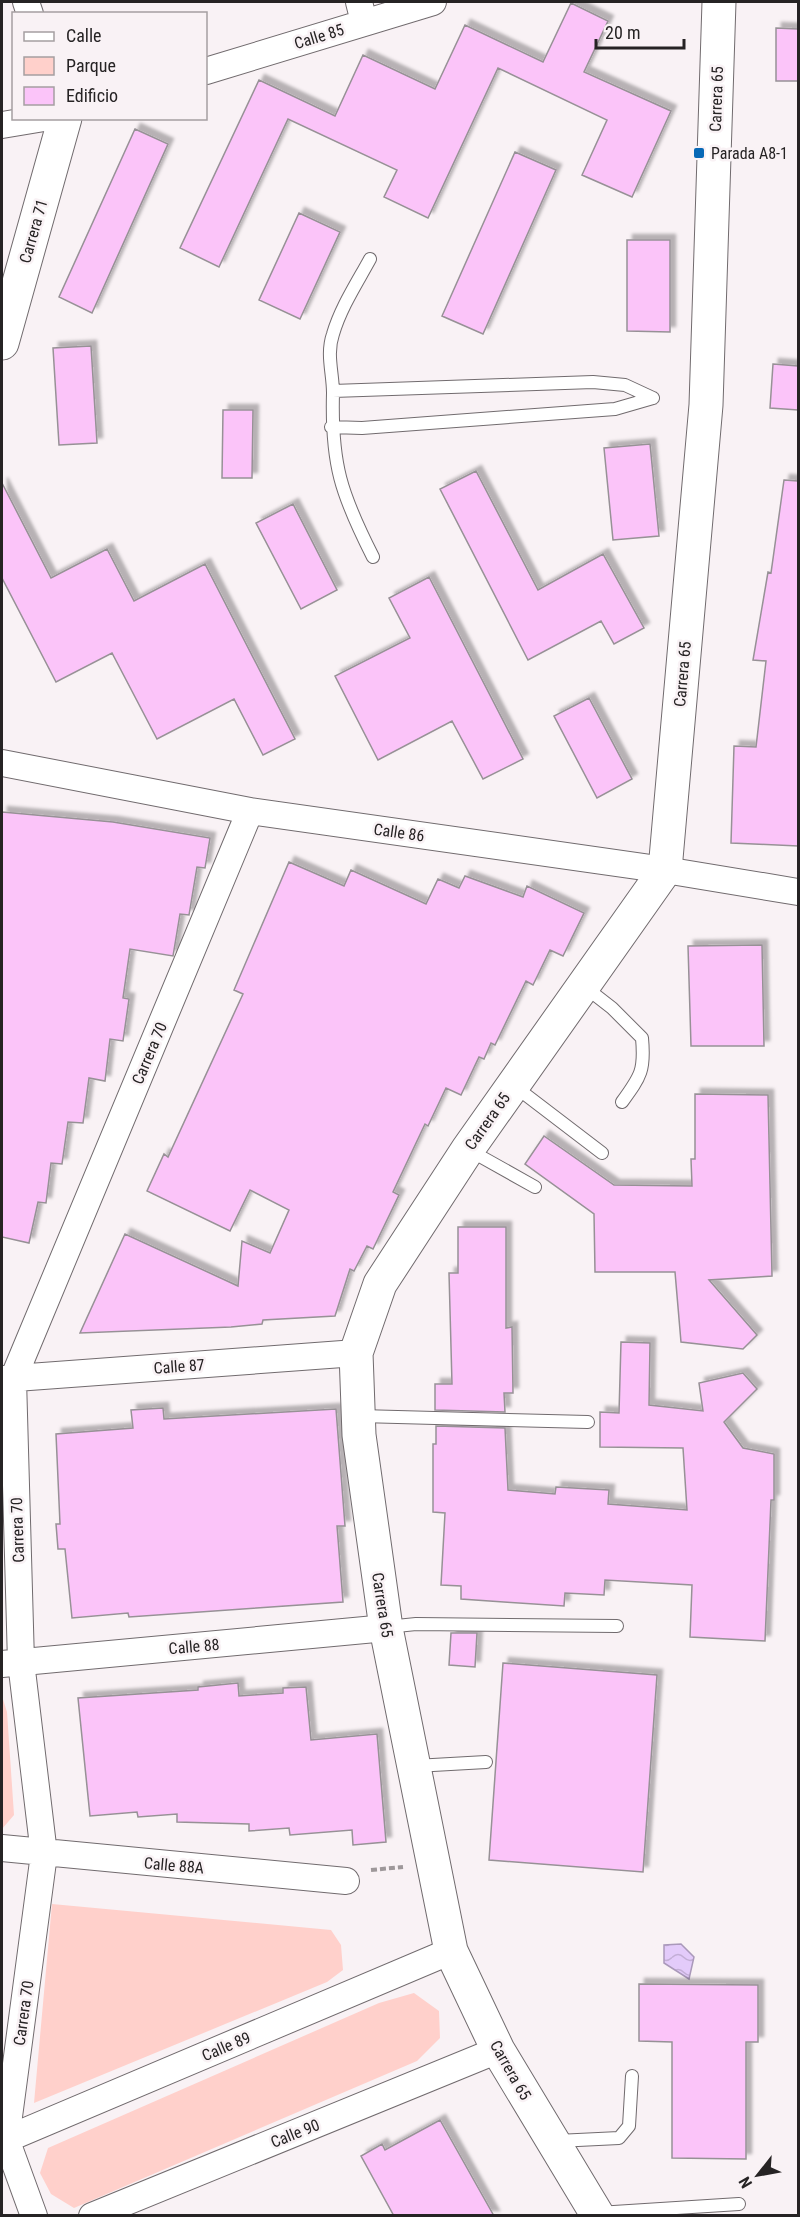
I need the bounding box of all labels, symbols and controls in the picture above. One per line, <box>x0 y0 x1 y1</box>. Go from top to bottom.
legend <box>12 12 207 120</box>
scale bar <box>596 12 684 50</box>
street label: Calle 85 <box>292 20 346 53</box>
text: 20 m <box>605 22 640 43</box>
text: Calle <box>66 25 102 46</box>
text: Parque <box>66 55 116 76</box>
street label: Carrera 65 <box>706 66 727 132</box>
text: Edificio <box>66 85 118 106</box>
place label: Parada A8-1 <box>711 144 788 163</box>
marker: Parada A8-1 <box>692 146 706 160</box>
street label: Carrera 71 <box>15 197 52 265</box>
street label: Carrera 65 <box>670 640 695 708</box>
street label: Calle 86 <box>372 820 426 845</box>
street label: Carrera 70 <box>128 1019 171 1087</box>
street label: Carrera 65 <box>461 1089 514 1154</box>
street label: Calle 87 <box>153 1355 205 1378</box>
street label: Carrera 70 <box>7 1497 28 1563</box>
street label: Carrera 65 <box>368 1571 397 1639</box>
street label: Calle 88 <box>168 1635 220 1658</box>
street label: Calle 88A <box>143 1853 205 1878</box>
street label: Carrera 70 <box>10 1979 37 2047</box>
street label: Calle 89 <box>199 2028 253 2065</box>
street label: Carrera 65 <box>486 2037 535 2103</box>
street label: Calle 90 <box>268 2115 322 2152</box>
north arrow <box>728 2145 788 2205</box>
text: N <box>735 2173 756 2192</box>

